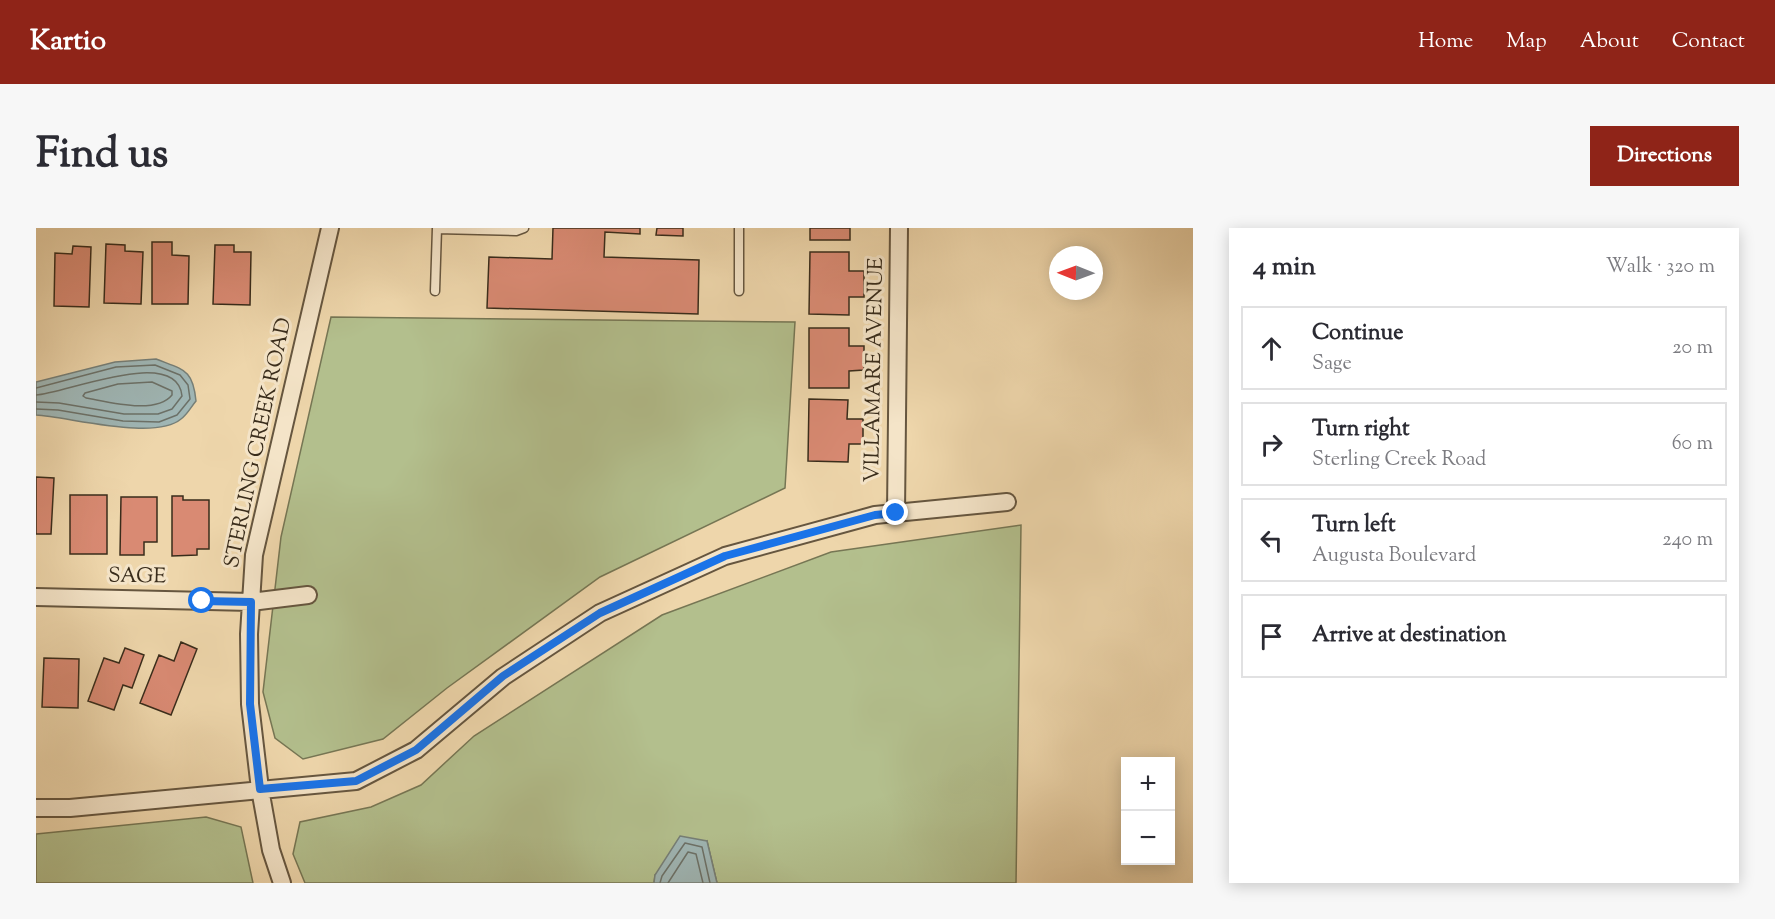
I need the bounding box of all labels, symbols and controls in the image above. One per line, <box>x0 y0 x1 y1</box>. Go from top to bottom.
text: Kartio <box>30 22 106 62</box>
text: Home <box>1418 27 1473 57</box>
text: Map <box>1506 27 1547 57</box>
text: About <box>1580 27 1639 57</box>
text: Contact <box>1672 27 1745 57</box>
text: Find us <box>36 126 168 186</box>
button: Directions <box>1590 126 1739 186</box>
north arrow <box>1049 246 1103 300</box>
text: 4 min <box>1253 249 1316 286</box>
text: Walk · 320 m <box>1606 253 1715 282</box>
street label: VILLAMARE AVENUE <box>858 257 892 483</box>
street label: STERLING CREEK ROAD <box>218 315 300 571</box>
text: Continue <box>1312 318 1403 350</box>
icon: ahead <box>1255 332 1288 365</box>
text: 20 m <box>1672 334 1713 363</box>
text: Sage <box>1312 350 1352 379</box>
text: Turn right <box>1312 414 1409 446</box>
icon: right <box>1255 428 1288 461</box>
text: 60 m <box>1672 430 1713 459</box>
text: Sterling Creek Road <box>1312 446 1486 475</box>
route end <box>882 499 908 525</box>
text: Turn left <box>1312 510 1395 542</box>
icon: left <box>1255 524 1288 557</box>
text: 240 m <box>1662 526 1713 555</box>
text: Augusta Boulevard <box>1312 542 1476 571</box>
street label: SAGE <box>108 561 166 593</box>
route start <box>188 587 214 613</box>
icon: arrive <box>1255 620 1288 653</box>
text: Arrive at destination <box>1312 620 1507 652</box>
map controls <box>1121 757 1175 865</box>
button: + <box>1121 757 1175 811</box>
button: − <box>1121 811 1175 865</box>

